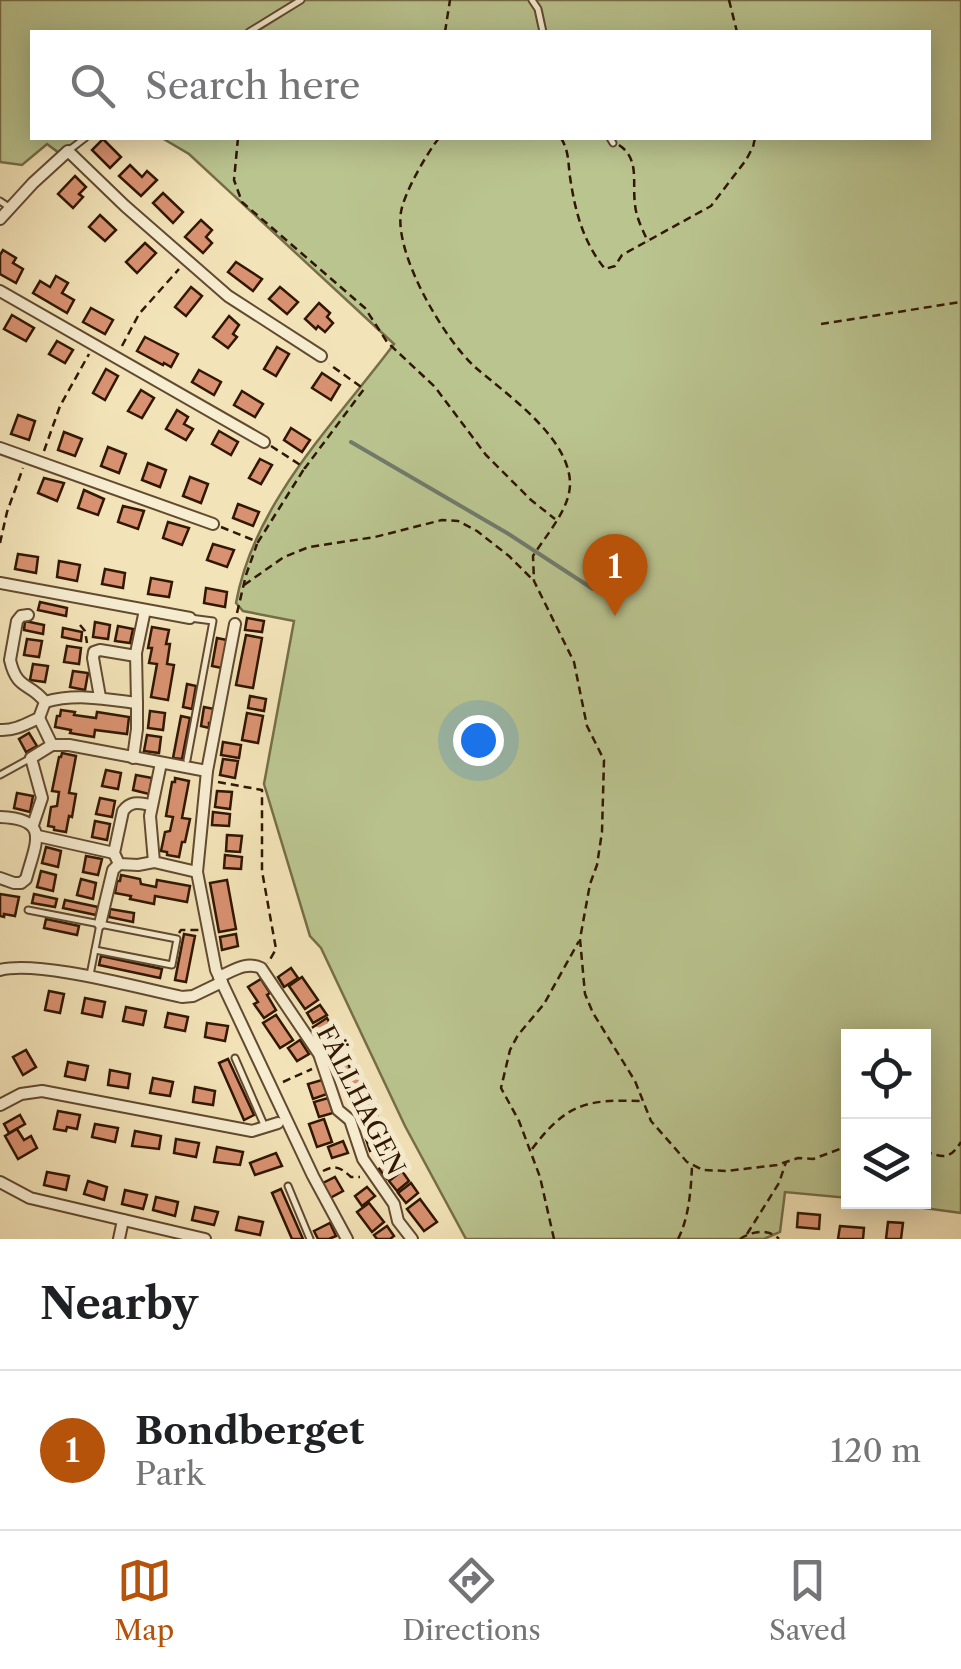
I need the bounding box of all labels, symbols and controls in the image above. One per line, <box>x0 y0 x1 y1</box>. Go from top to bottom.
search box <box>30 30 931 140</box>
icon: search <box>65 58 120 113</box>
text: Search here <box>145 62 360 109</box>
pin: 1 <box>582 534 648 616</box>
your location <box>453 715 504 766</box>
street label: FÄLLHAGEN <box>310 1020 411 1180</box>
map controls <box>841 1029 931 1209</box>
button: locate <box>841 1029 931 1119</box>
button: layers <box>841 1119 931 1209</box>
text: Nearby <box>40 1278 198 1330</box>
text: Bondberget <box>135 1407 364 1454</box>
text: 1 <box>65 1431 80 1470</box>
text: 120 m <box>831 1431 921 1470</box>
text: Park <box>135 1454 205 1493</box>
tab: Map <box>114 1553 174 1647</box>
tab: Directions <box>402 1553 541 1647</box>
tab: Saved <box>769 1553 847 1647</box>

